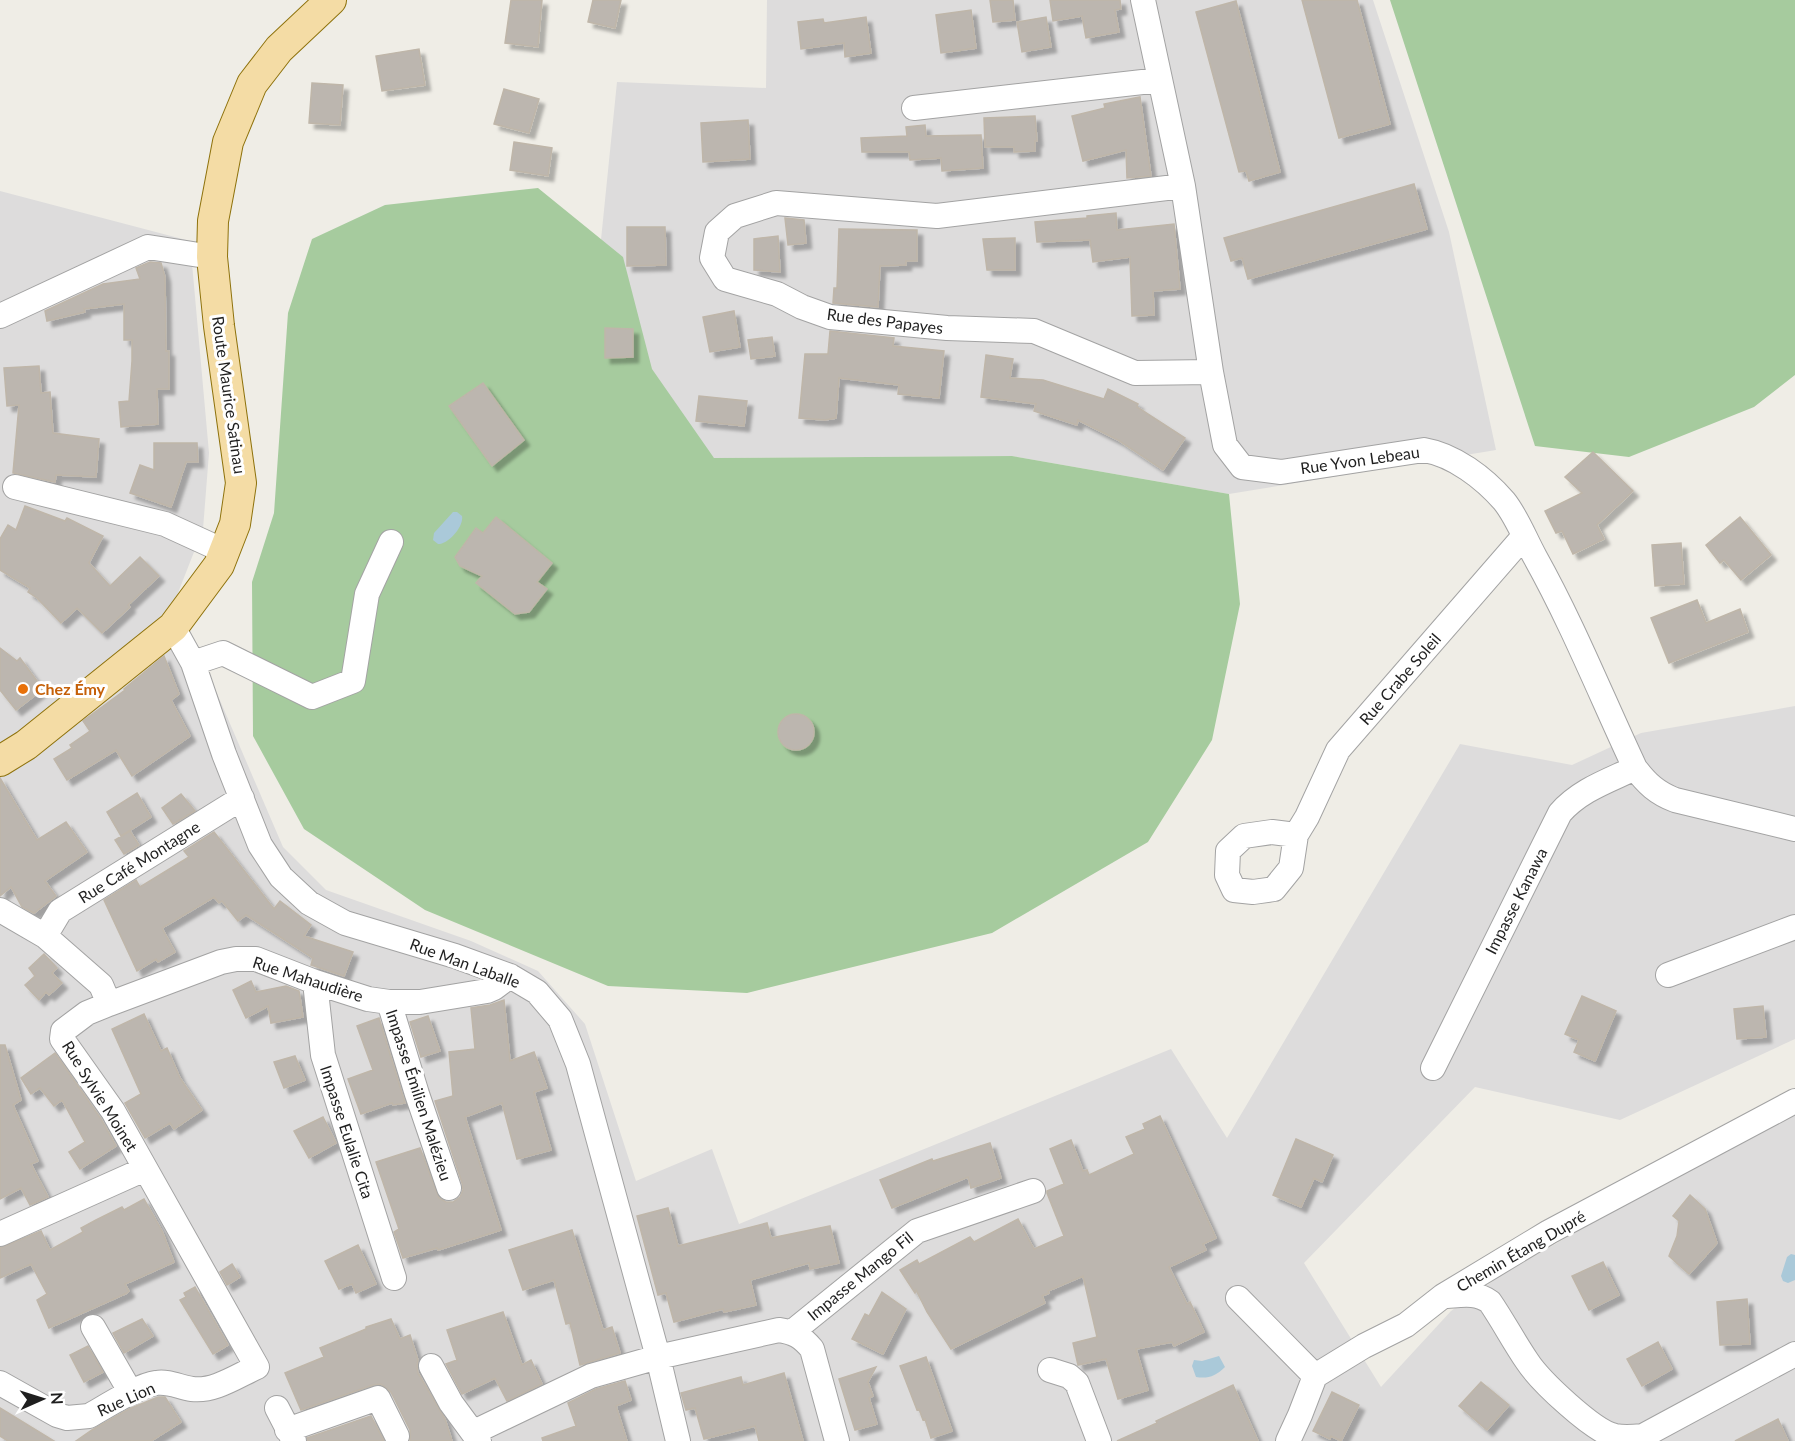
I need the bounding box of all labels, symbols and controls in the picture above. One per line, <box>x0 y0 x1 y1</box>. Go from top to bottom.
street label: Rue des Papayes <box>826 304 944 337</box>
street label: Route Maurice Satinau <box>209 315 250 475</box>
street label: Rue Yvon Lebeau <box>1299 442 1421 477</box>
street label: Rue Crabe Soleil <box>1355 629 1444 728</box>
place label: Chez Émy <box>35 679 106 698</box>
marker: Chez Émy <box>16 682 30 696</box>
street label: Rue Café Montagne <box>75 817 203 907</box>
street label: Impasse Kanawa <box>1481 845 1550 957</box>
street label: Rue Man Laballe <box>407 934 523 991</box>
street label: Rue Mahaudière <box>251 952 366 1005</box>
street label: Impasse Émilien Malézieu <box>383 1007 456 1183</box>
street label: Rue Sylvie Moinet <box>59 1037 142 1155</box>
street label: Impasse Eulalie Cita <box>317 1063 378 1201</box>
street label: Chemin Étang Dupré <box>1453 1206 1589 1295</box>
street label: Impasse Mango Fil <box>803 1227 916 1324</box>
north arrow <box>12 1369 72 1429</box>
street label: Rue Lion <box>94 1377 158 1420</box>
text: N <box>48 1392 67 1405</box>

